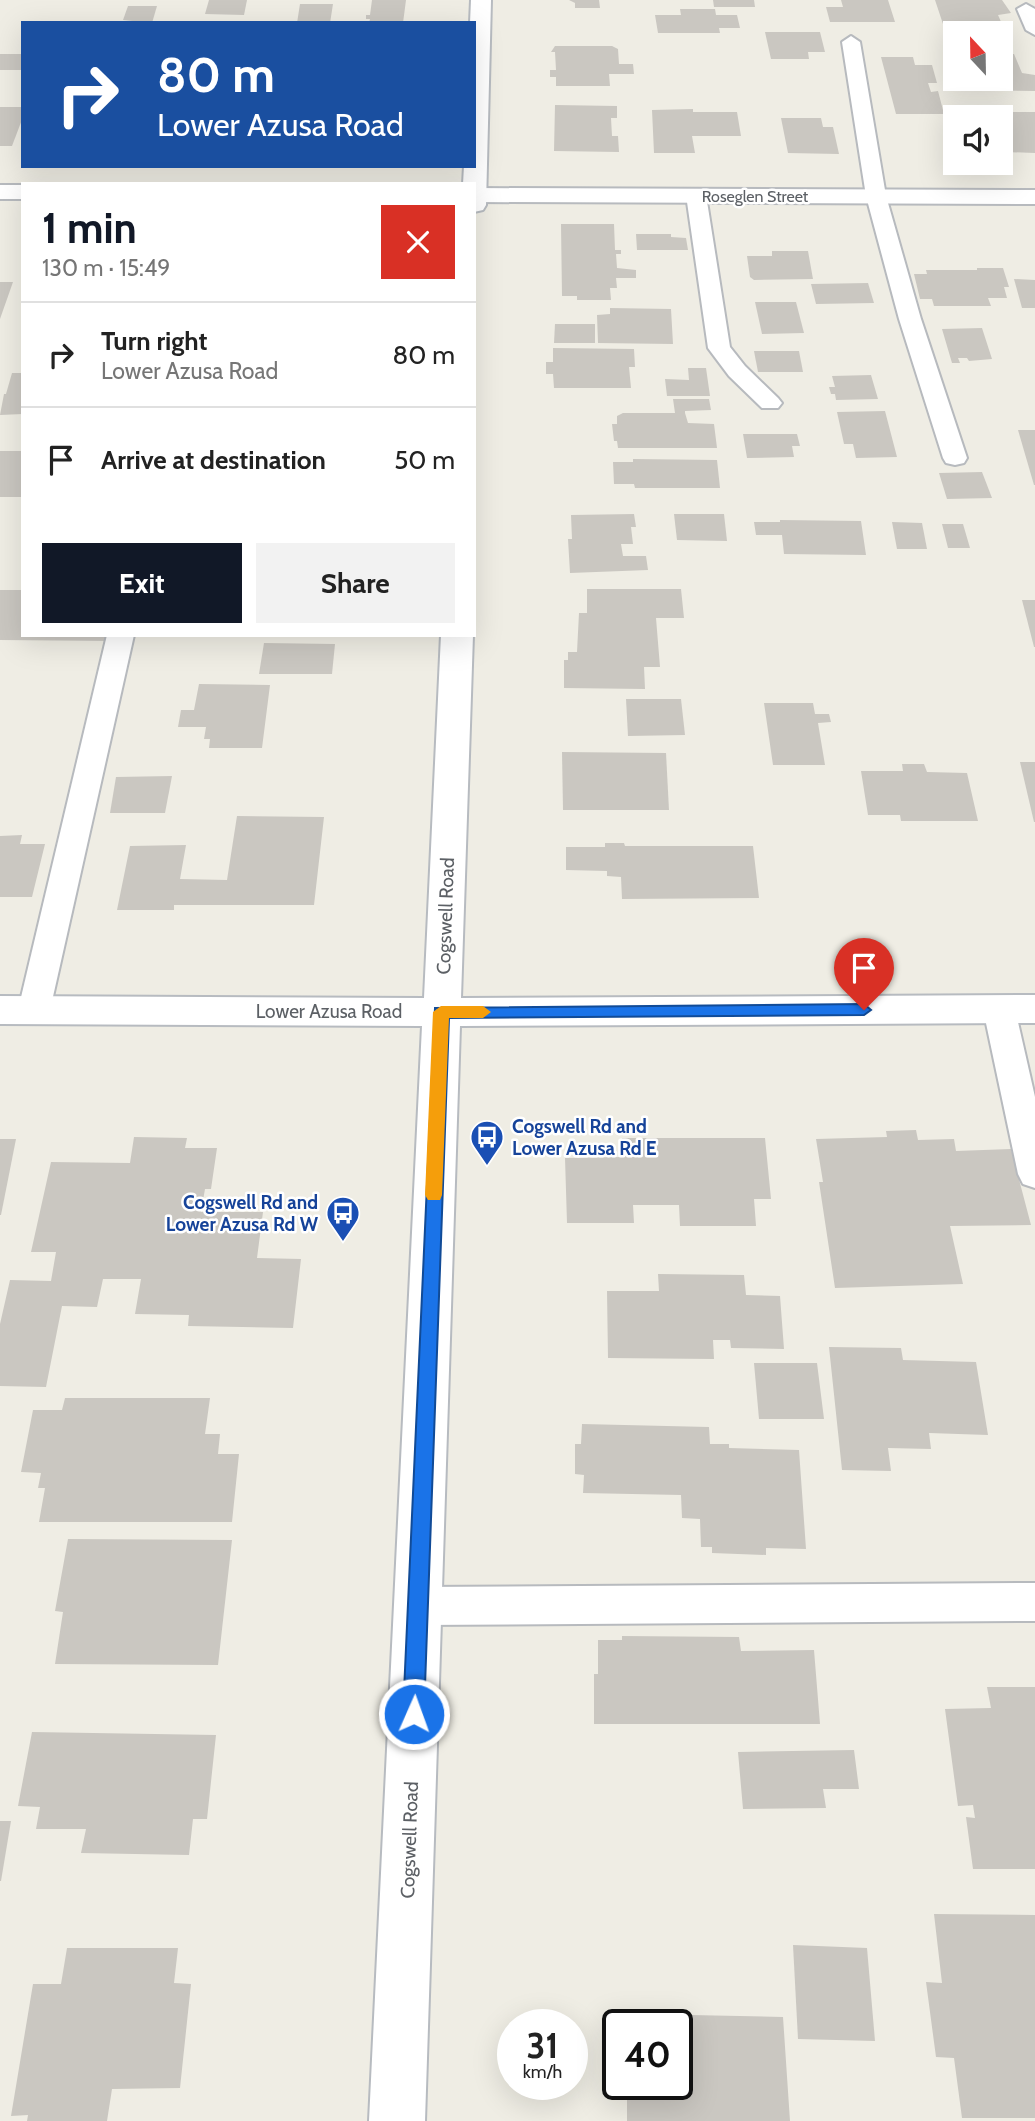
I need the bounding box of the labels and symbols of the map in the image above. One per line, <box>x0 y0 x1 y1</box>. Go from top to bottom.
north arrow <box>943 21 1013 91</box>
street label: Roseglen Street <box>702 187 809 206</box>
street label: Cogswell Road <box>432 857 459 975</box>
pin <box>834 938 894 1010</box>
street label: Lower Azusa Road <box>256 1000 402 1023</box>
place label: Cogswell Rd and Lower Azusa Rd E <box>512 1115 657 1160</box>
bus stop icon: Cogswell Rd and Lower Azusa Rd E <box>468 1118 506 1167</box>
place label: Cogswell Rd and Lower Azusa Rd W <box>166 1191 319 1236</box>
bus stop icon: Cogswell Rd and Lower Azusa Rd W <box>324 1194 362 1243</box>
position arrow <box>377 1677 451 1751</box>
street label: Cogswell Road <box>396 1781 423 1899</box>
speed limit sign: 40 <box>602 2009 693 2100</box>

